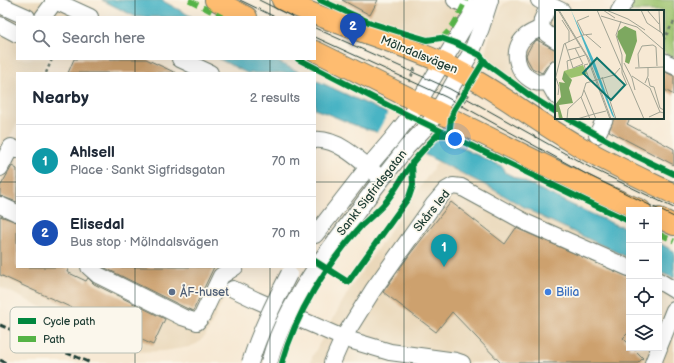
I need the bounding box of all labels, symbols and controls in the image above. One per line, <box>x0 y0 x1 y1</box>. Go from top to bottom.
inset map <box>555 10 664 119</box>
pin: 2 <box>340 13 366 46</box>
search box <box>16 16 316 60</box>
icon: search <box>30 27 52 49</box>
text: Search here <box>62 29 145 48</box>
street label: Mölndalsvägen <box>378 33 460 77</box>
text: Nearby <box>32 88 89 108</box>
text: 2 results <box>250 90 300 106</box>
your location <box>445 129 465 149</box>
text: Ahlsell <box>70 143 115 162</box>
street label: Sankt Sigfridsgatan <box>334 147 410 239</box>
text: 1 <box>42 153 48 169</box>
text: 70 m <box>272 153 300 169</box>
text: Place · Sankt Sigfridsgatan <box>70 162 225 178</box>
street label: Skårs led <box>410 187 454 235</box>
map controls <box>626 207 662 351</box>
button: + <box>626 207 662 243</box>
text: Elisedal <box>70 215 124 234</box>
text: 2 <box>41 225 49 241</box>
text: 70 m <box>272 225 300 241</box>
text: Bus stop · Mölndalsvägen <box>70 234 218 250</box>
pin: 1 <box>431 234 457 267</box>
button: − <box>626 243 662 279</box>
button: locate <box>626 279 662 315</box>
place label: ÅF-huset <box>180 284 229 300</box>
place label: Bilia <box>556 285 580 300</box>
marker: ÅF-huset <box>167 287 177 297</box>
marker: Bilia <box>543 287 553 297</box>
legend <box>10 307 142 353</box>
text: Cycle path <box>43 315 95 328</box>
button: layers <box>626 315 662 351</box>
text: Path <box>43 333 65 346</box>

